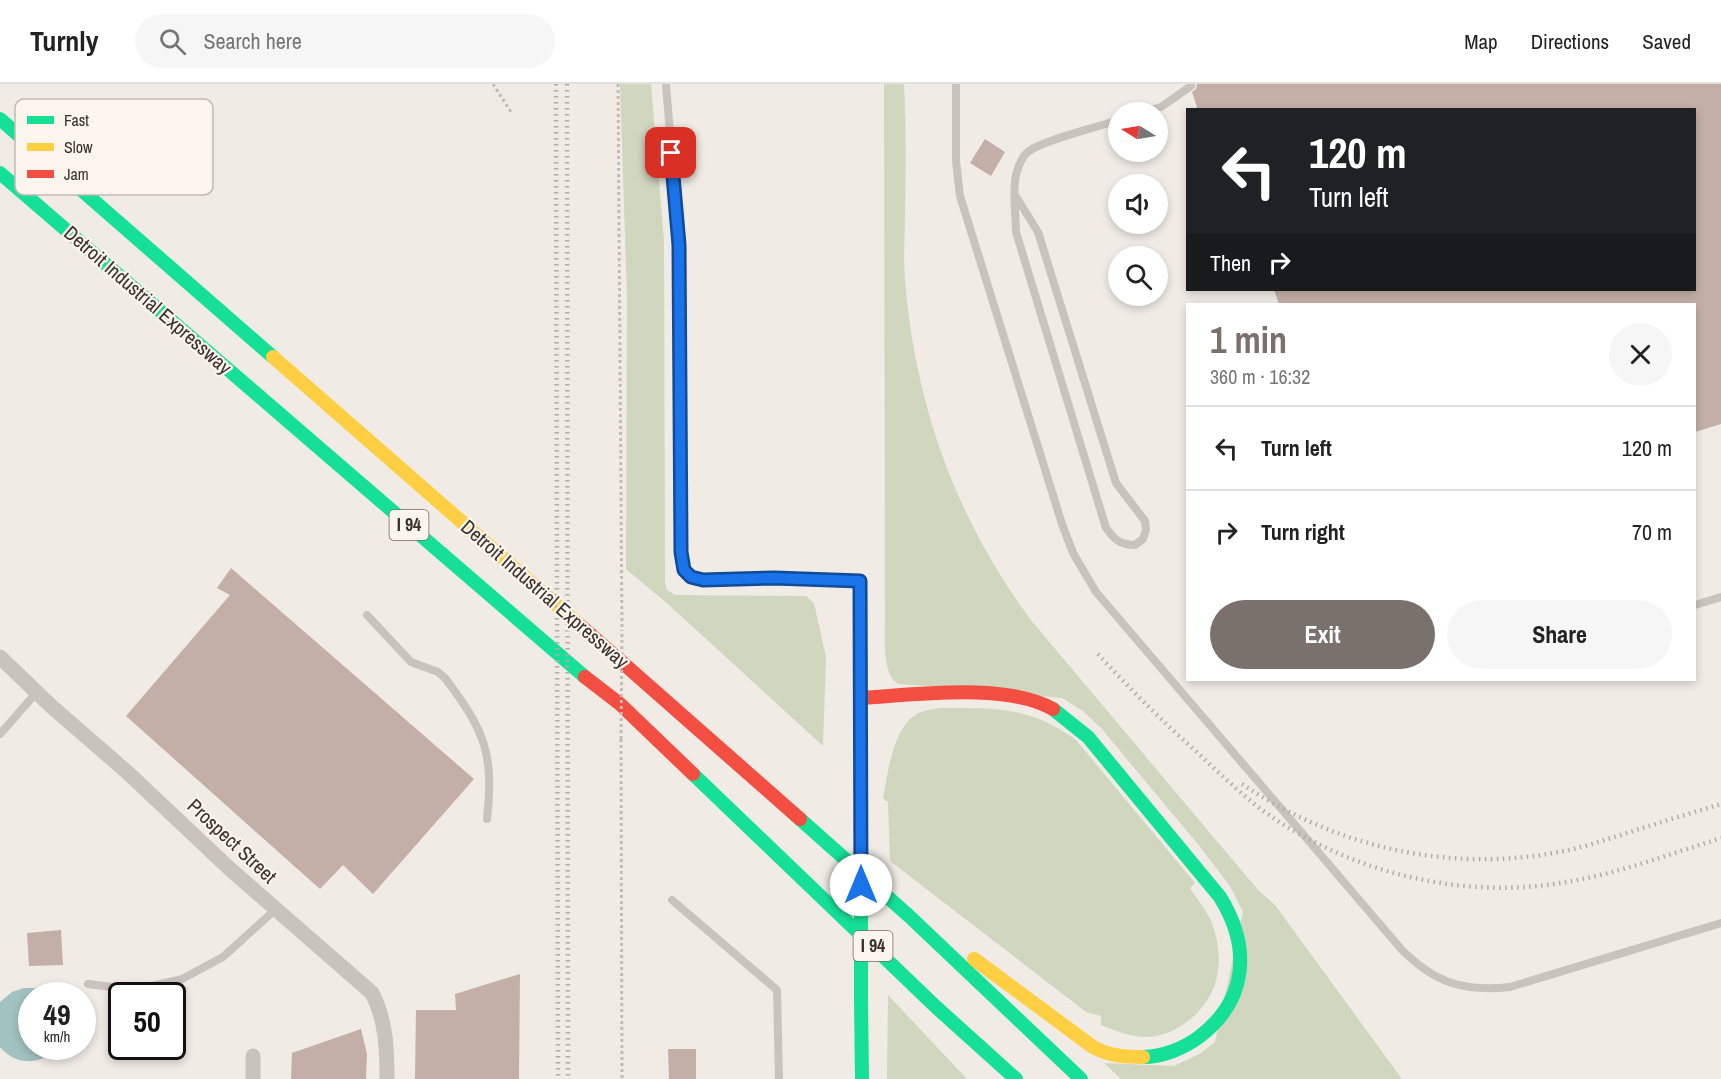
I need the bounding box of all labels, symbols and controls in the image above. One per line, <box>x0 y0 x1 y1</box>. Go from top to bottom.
search box <box>135 14 555 68</box>
text: Turnly <box>30 22 99 60</box>
icon: search <box>156 25 189 58</box>
text: Search here <box>204 26 302 56</box>
text: Map <box>1464 27 1498 56</box>
text: Directions <box>1531 27 1609 56</box>
text: Saved <box>1642 27 1691 56</box>
legend <box>15 99 213 195</box>
north arrow <box>1108 102 1168 162</box>
map controls <box>1108 102 1168 306</box>
text: Fast <box>64 109 89 131</box>
text: 120 m <box>1309 125 1407 181</box>
pin <box>645 127 696 178</box>
icon: left <box>1210 132 1288 210</box>
text: Slow <box>64 136 93 158</box>
icon: arrive <box>654 136 687 169</box>
text: Jam <box>64 163 89 185</box>
button: sound <box>1108 174 1168 234</box>
text: Turn left <box>1309 179 1388 215</box>
street label: Detroit Industrial Expressway <box>59 219 239 381</box>
button: search <box>1108 246 1168 306</box>
icon: right <box>1263 246 1296 279</box>
text: Then <box>1210 248 1251 278</box>
text: 1 min <box>1210 316 1287 364</box>
button: close <box>1609 323 1672 386</box>
text: 360 m · 16:32 <box>1210 363 1310 390</box>
icon: left <box>1210 432 1243 465</box>
text: Turn left <box>1261 433 1332 463</box>
text: 120 m <box>1622 433 1672 463</box>
road number: I 94 <box>390 510 428 540</box>
street label: Detroit Industrial Expressway <box>456 513 636 675</box>
icon: right <box>1210 516 1243 549</box>
text: Turn right <box>1261 517 1345 547</box>
text: 70 m <box>1632 517 1672 547</box>
button: Exit <box>1210 600 1435 669</box>
button: Share <box>1447 600 1672 669</box>
street label: Prospect Street <box>182 792 283 889</box>
position arrow <box>829 853 893 917</box>
road number: I 94 <box>854 931 892 961</box>
speed limit sign: 50 <box>108 982 186 1060</box>
text: 49 <box>43 994 71 1034</box>
text: km/h <box>44 1026 70 1047</box>

